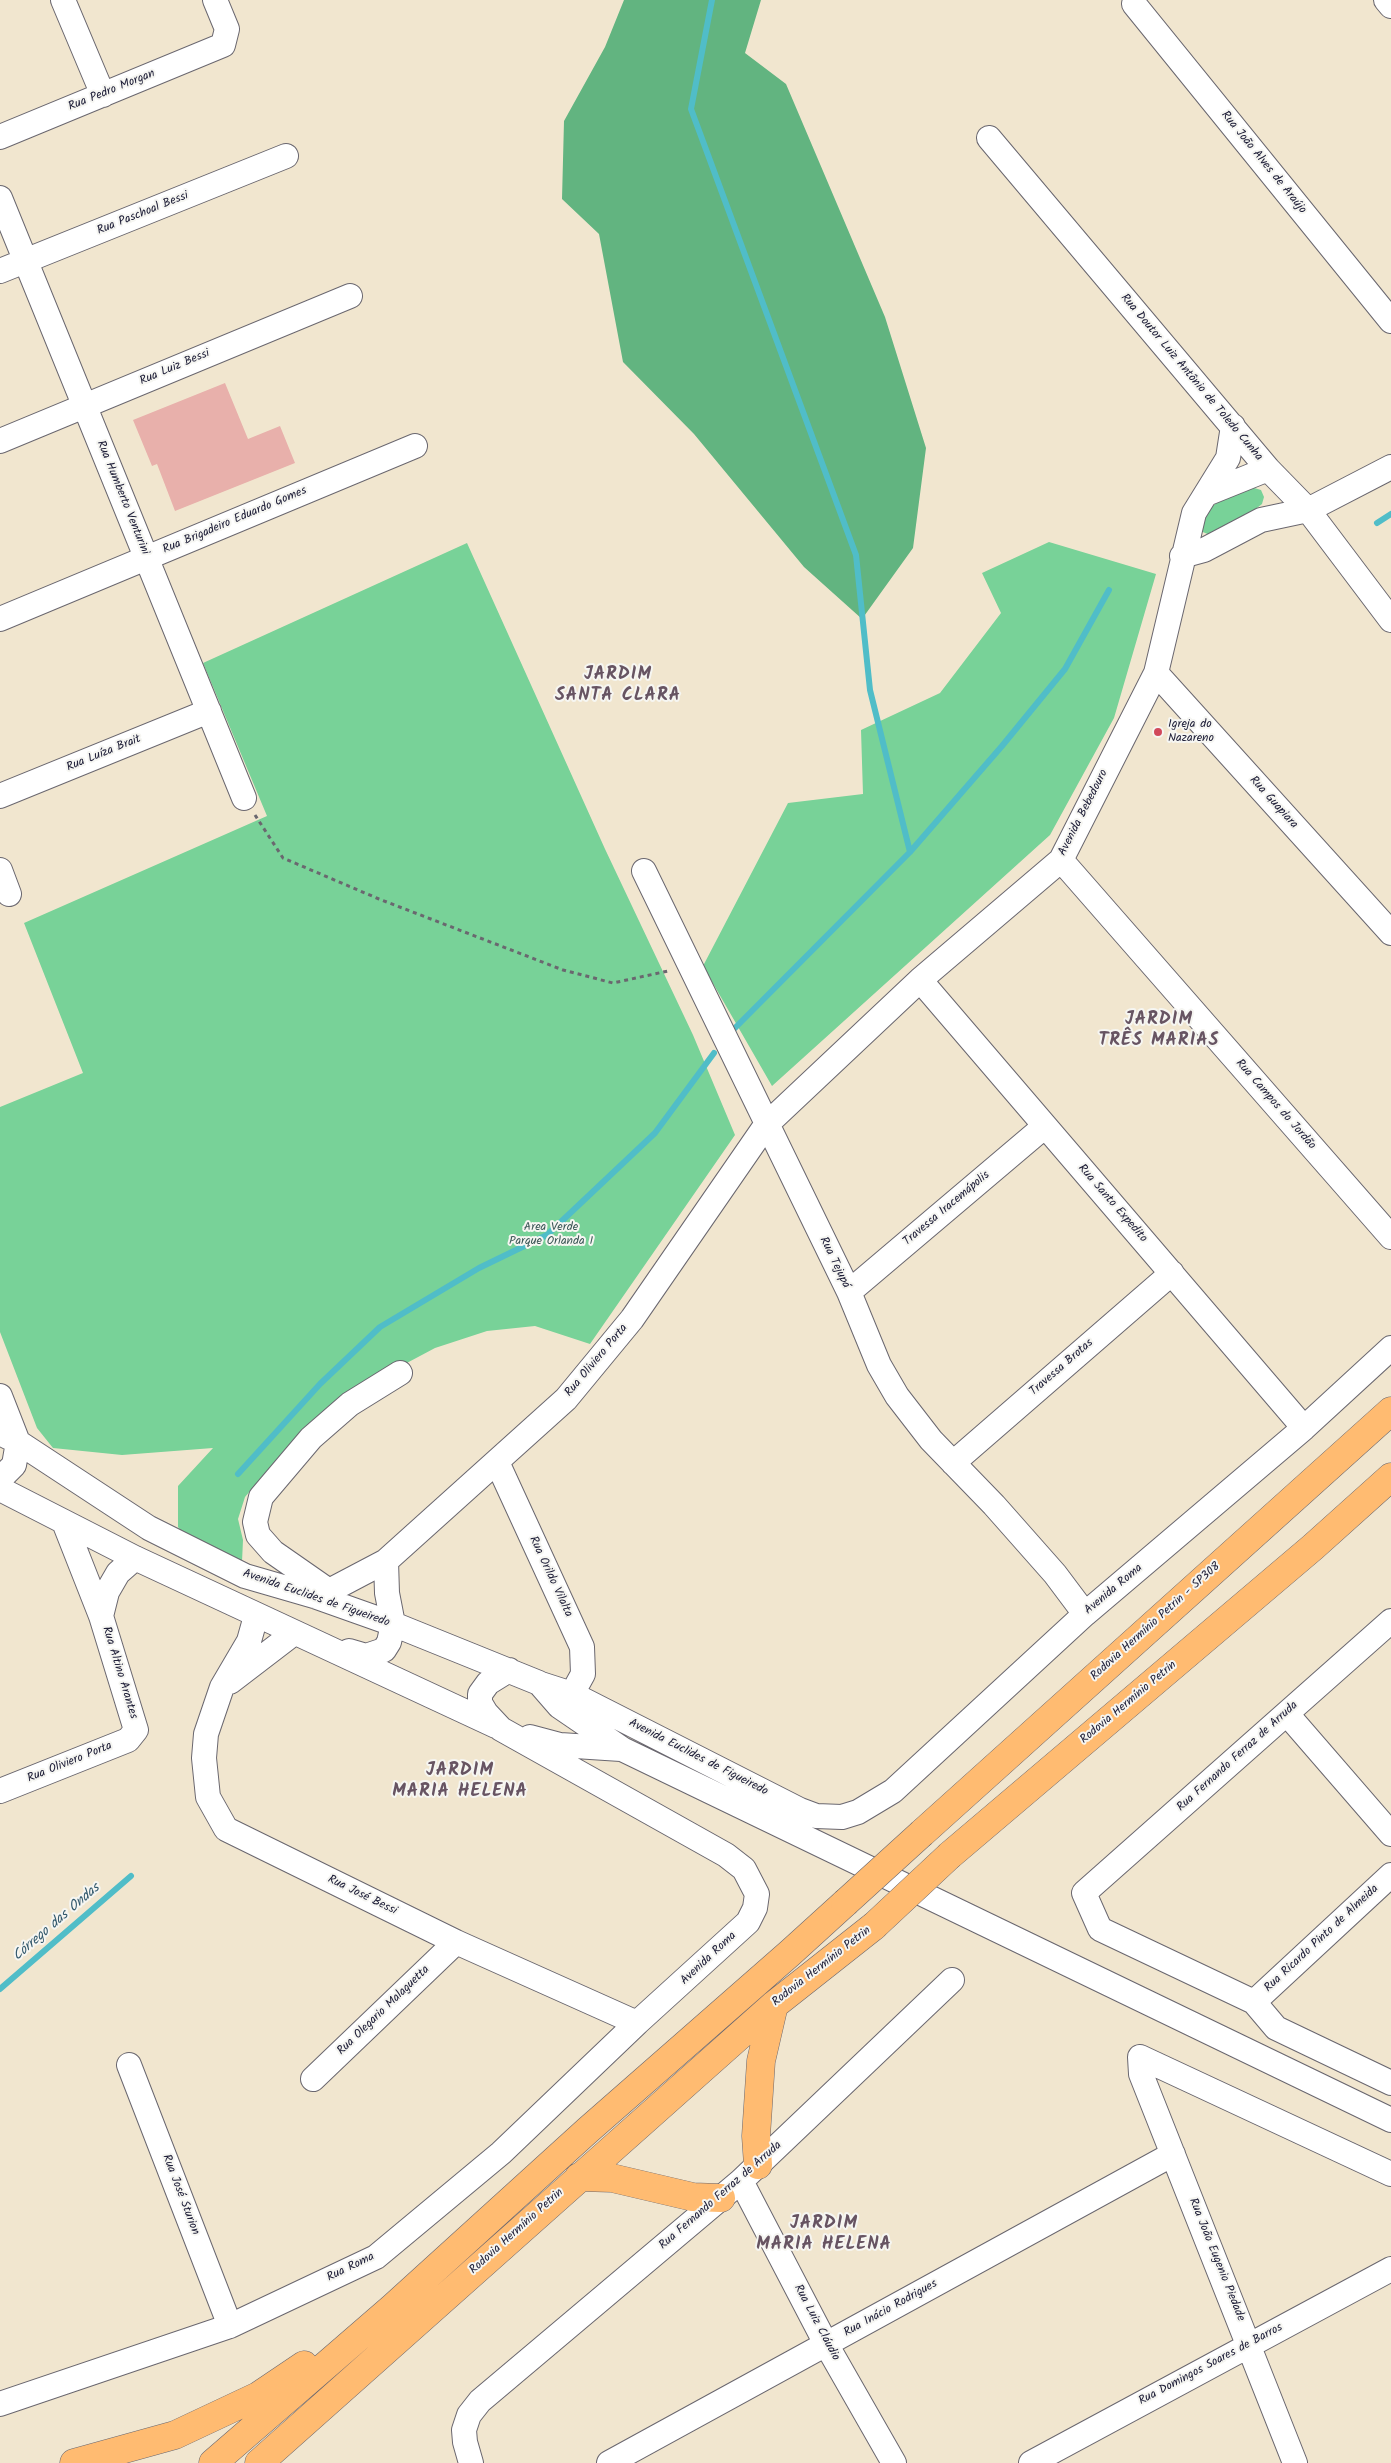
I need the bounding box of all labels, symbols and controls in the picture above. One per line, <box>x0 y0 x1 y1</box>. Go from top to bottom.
street label: Rua Pedro Morgan <box>67 67 157 115</box>
street label: Rua João Alves de Araújo <box>1217 109 1309 217</box>
street label: Rua Paschoal Bessi <box>95 189 191 239</box>
street label: Rua Doutor Luiz Antônio de Toledo Cunha <box>1117 292 1265 464</box>
street label: Rua Luiz Bessi <box>138 347 212 389</box>
street label: Rua Humberto Venturini <box>93 439 151 557</box>
street label: Rua Brigadeiro Eduardo Gomes <box>161 484 309 558</box>
district label: JARDIM SANTA CLARA <box>554 665 682 708</box>
place label: Igreja do Nazareno <box>1168 718 1214 746</box>
marker: Igreja do Nazareno <box>1152 726 1164 738</box>
street label: Rua Luíza Brait <box>65 733 143 775</box>
street label: Avenida Bebedouro <box>1056 768 1112 858</box>
street label: Rua Guapiara <box>1246 774 1300 832</box>
district label: JARDIM TRÊS MARIAS <box>1097 1010 1221 1052</box>
street label: Rua Campos do Jordão <box>1232 1057 1318 1153</box>
street label: Rua Santo Expedito <box>1074 1162 1150 1246</box>
street label: Travessa Iracemápolis <box>901 1169 993 1249</box>
park label: Area Verde Parque Orlanda I <box>509 1221 593 1249</box>
street label: Rua Tejupá <box>815 1235 853 1291</box>
street label: Rua Oliviero Porta <box>563 1322 631 1400</box>
street label: Travessa Brotas <box>1027 1336 1097 1400</box>
street label: Rua Orildo Vilalta <box>525 1534 575 1620</box>
street label: Rodovia Hermínio Petrin - SP308 <box>1088 1560 1224 1684</box>
street label: Avenida Roma <box>1082 1562 1146 1618</box>
street label: Avenida Euclides de Figueiredo <box>241 1567 391 1631</box>
street label: Rua Altino Arantes <box>98 1625 140 1721</box>
street label: Rodovia Hermínio Petrin <box>1078 1658 1180 1748</box>
street label: Rua Fernando Ferraz de Arruda <box>1175 1699 1301 1815</box>
street label: Avenida Euclides de Figueiredo <box>626 1717 770 1799</box>
street label: Rua Oliviero Porta <box>26 1739 114 1787</box>
district label: JARDIM MARIA HELENA <box>391 1761 529 1804</box>
street label: Rua José Bessi <box>325 1873 399 1919</box>
water label: Córrego das Ondas <box>10 1881 104 1965</box>
street label: Rua Ricardo Pinto de Almeida <box>1262 1882 1382 1996</box>
street label: Rodovia Hermínio Petrin <box>770 1924 874 2010</box>
street label: Avenida Roma <box>678 1930 740 1988</box>
street label: Rua Olegario Malaguetta <box>335 1963 433 2059</box>
street label: Rua Fernando Ferraz de Arruda <box>657 2139 785 2253</box>
street label: Rua José Sturion <box>158 2153 202 2237</box>
street label: Rodovia Hermínio Petrin <box>467 2186 567 2278</box>
street label: Rua João Eugenio Piedade <box>1185 2196 1247 2324</box>
district label: JARDIM MARIA HELENA <box>755 2214 893 2256</box>
street label: Rua Roma <box>325 2250 377 2286</box>
street label: Rua Inácio Rodrigues <box>842 2277 940 2341</box>
street label: Rua Luiz Cláudio <box>790 2282 842 2364</box>
street label: Rua Domingos Soares de Barros <box>1137 2321 1285 2409</box>

